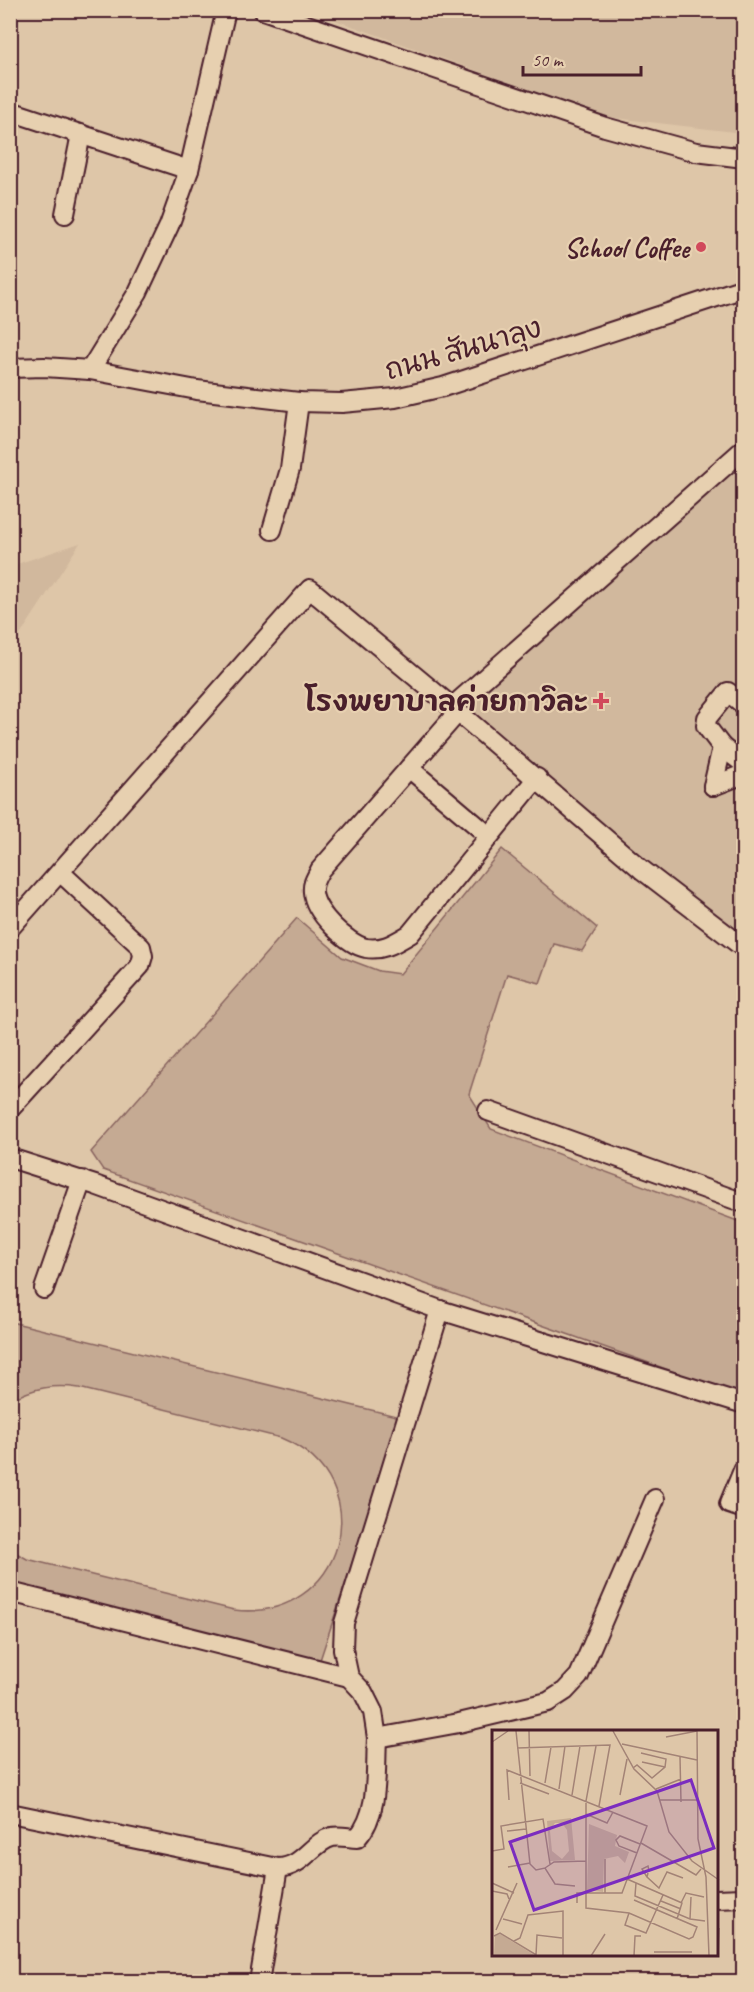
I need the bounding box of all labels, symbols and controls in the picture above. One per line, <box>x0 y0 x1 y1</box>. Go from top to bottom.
scale bar <box>523 39 642 77</box>
text: 50 m <box>532 49 565 71</box>
place label: School Coffee <box>564 230 692 265</box>
marker: School Coffee <box>694 240 708 254</box>
street label: ถนน สันนาลุง <box>381 309 546 390</box>
place label: โรงพยาบาลค่ายกาวิละ <box>304 683 588 719</box>
marker: โรงพยาบาลค่ายกาวิละ <box>592 692 610 710</box>
inset map <box>492 1730 718 1956</box>

